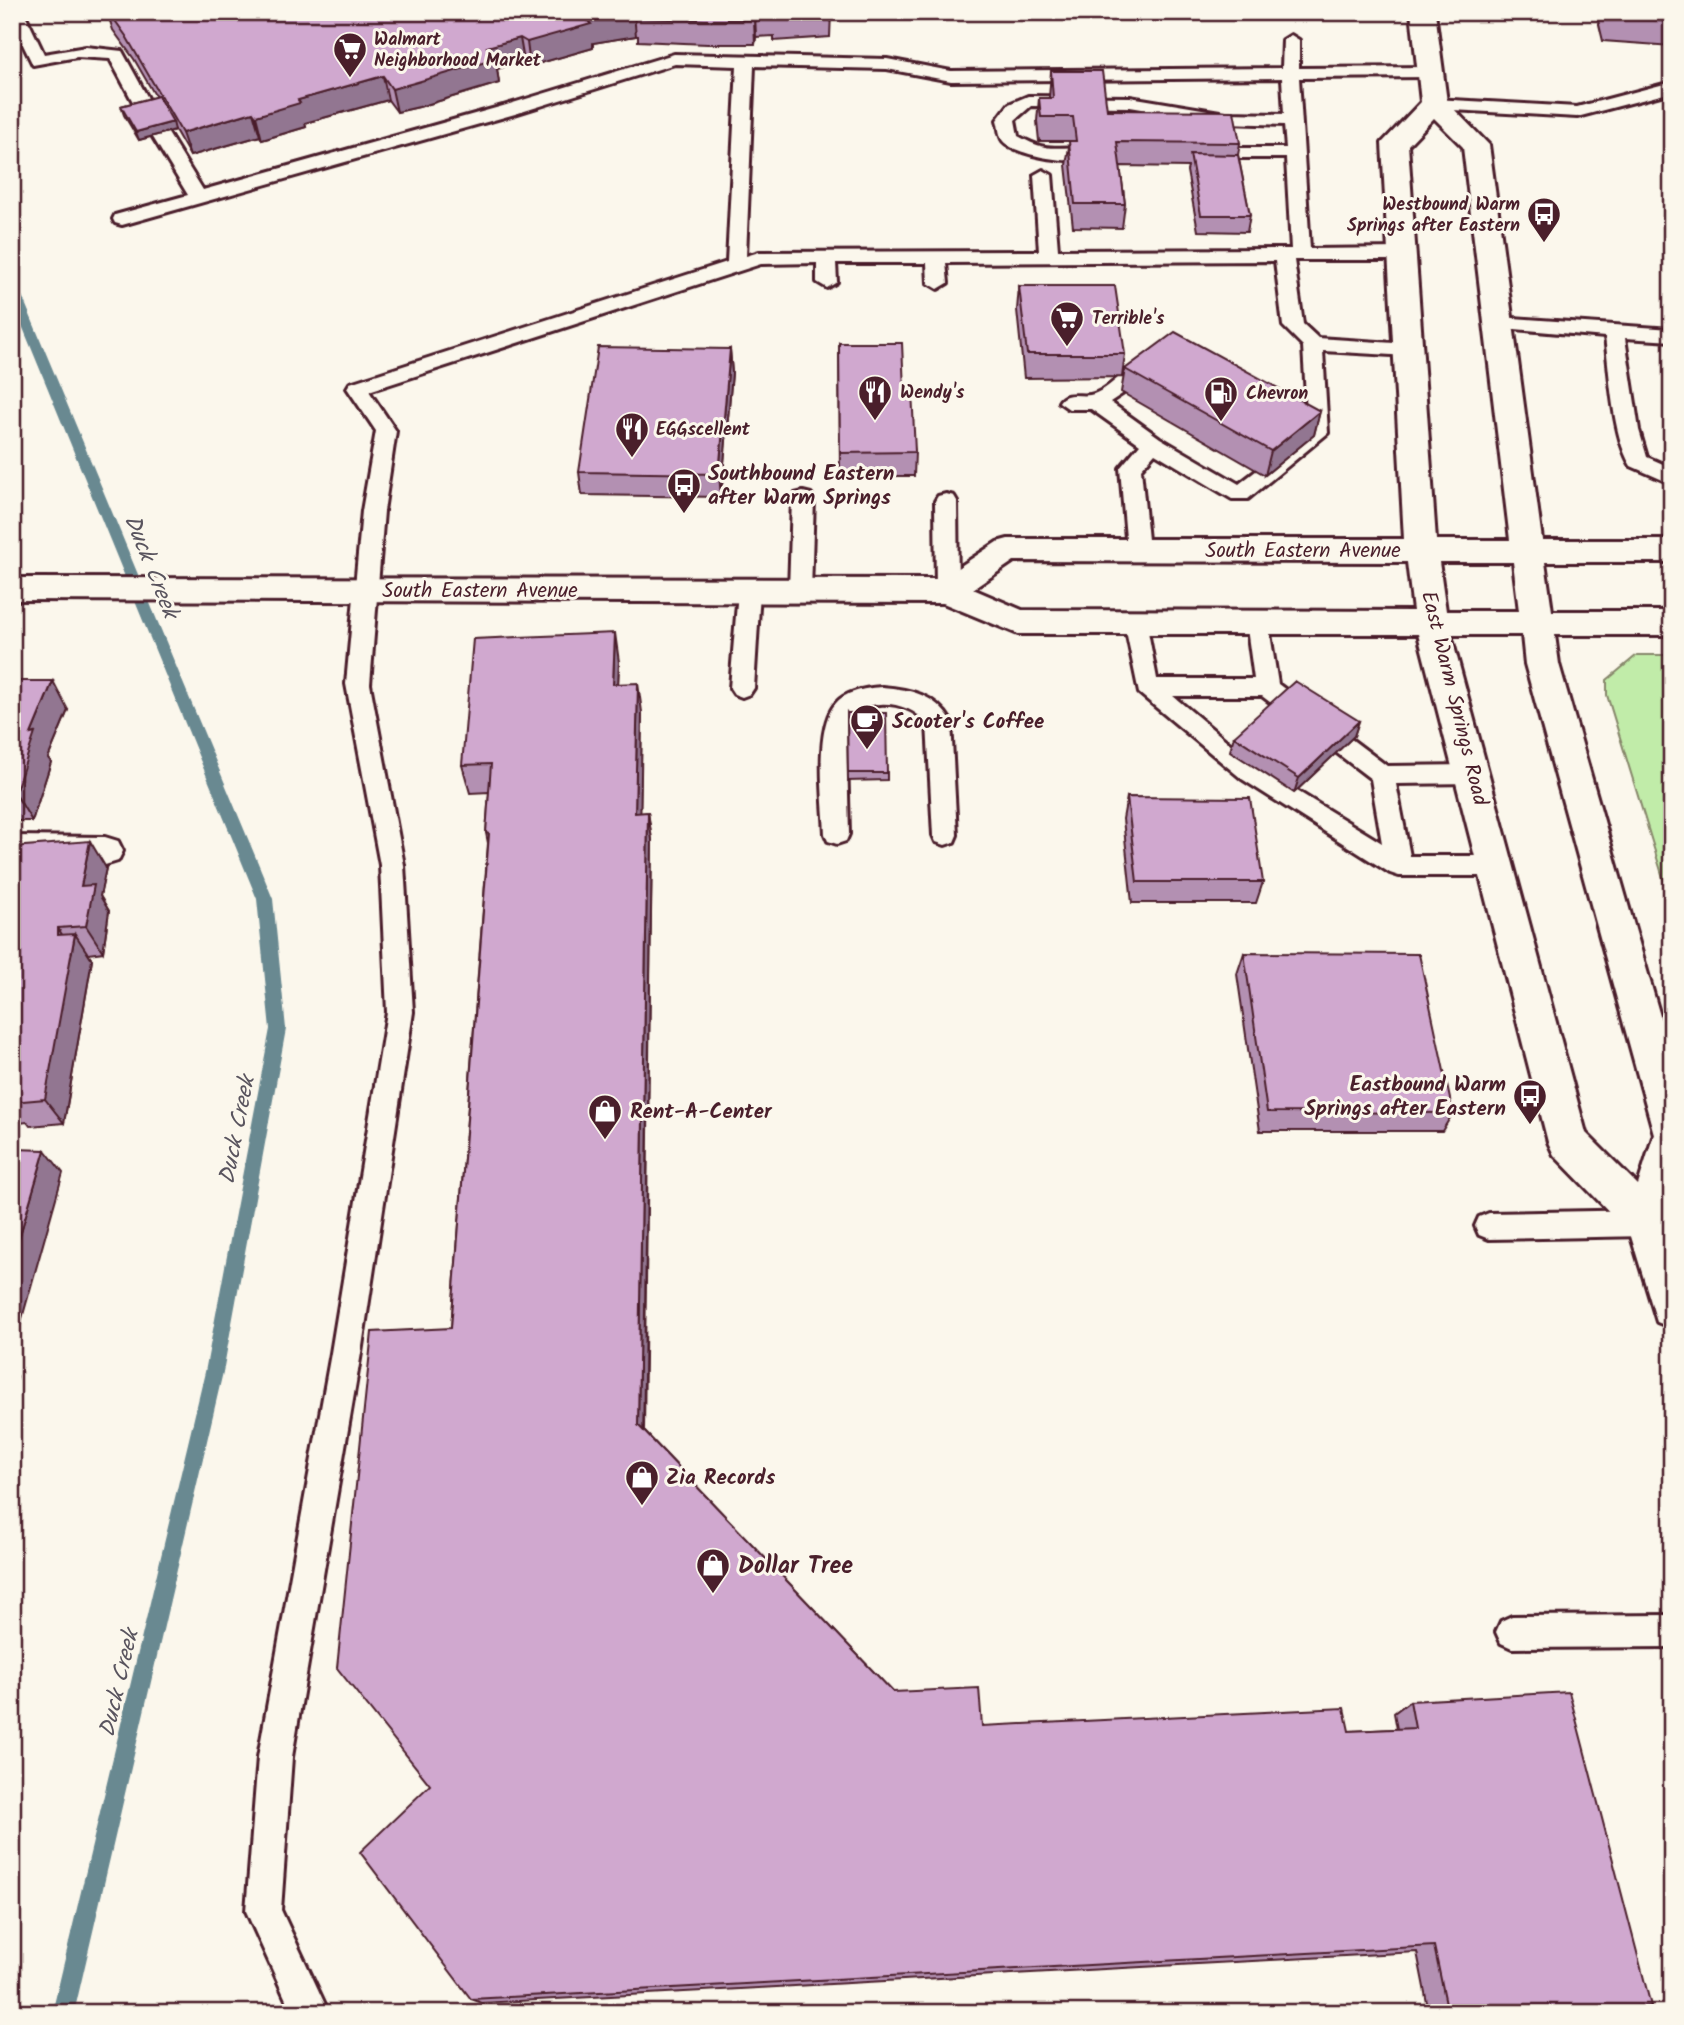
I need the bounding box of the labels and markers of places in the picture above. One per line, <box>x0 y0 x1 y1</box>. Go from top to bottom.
place label: Walmart Neighborhood Market <box>374 26 542 76</box>
supermarket icon: Walmart Neighborhood Market <box>331 30 369 79</box>
place label: Westbound Warm Springs after Eastern <box>1347 191 1520 241</box>
bus stop icon: Westbound Warm Springs after Eastern <box>1525 195 1563 244</box>
supermarket icon: Terrible's <box>1048 299 1086 348</box>
place label: Terrible's <box>1092 305 1165 334</box>
restaurant icon: Wendy's <box>856 373 894 422</box>
fuel station icon: Chevron <box>1202 374 1240 423</box>
place label: Wendy's <box>900 379 965 408</box>
place label: Chevron <box>1246 380 1308 409</box>
restaurant icon: EGGscellent <box>613 410 651 459</box>
place label: EGGscellent <box>656 416 751 445</box>
place label: Southbound Eastern after Warm Springs <box>708 458 894 515</box>
bus stop icon: Southbound Eastern after Warm Springs <box>665 466 703 515</box>
cafe icon: Scooter's Coffee <box>848 702 886 751</box>
place label: Scooter's Coffee <box>892 706 1044 739</box>
place label: Eastbound Warm Springs after Eastern <box>1304 1069 1506 1126</box>
bus stop icon: Eastbound Warm Springs after Eastern <box>1511 1077 1549 1126</box>
shop icon: Rent-A-Center <box>586 1092 624 1141</box>
place label: Rent-A-Center <box>630 1096 773 1129</box>
shop icon: Zia Records <box>623 1458 661 1507</box>
place label: Zia Records <box>666 1462 775 1495</box>
shop icon: Dollar Tree <box>694 1546 732 1595</box>
place label: Dollar Tree <box>738 1547 853 1586</box>

